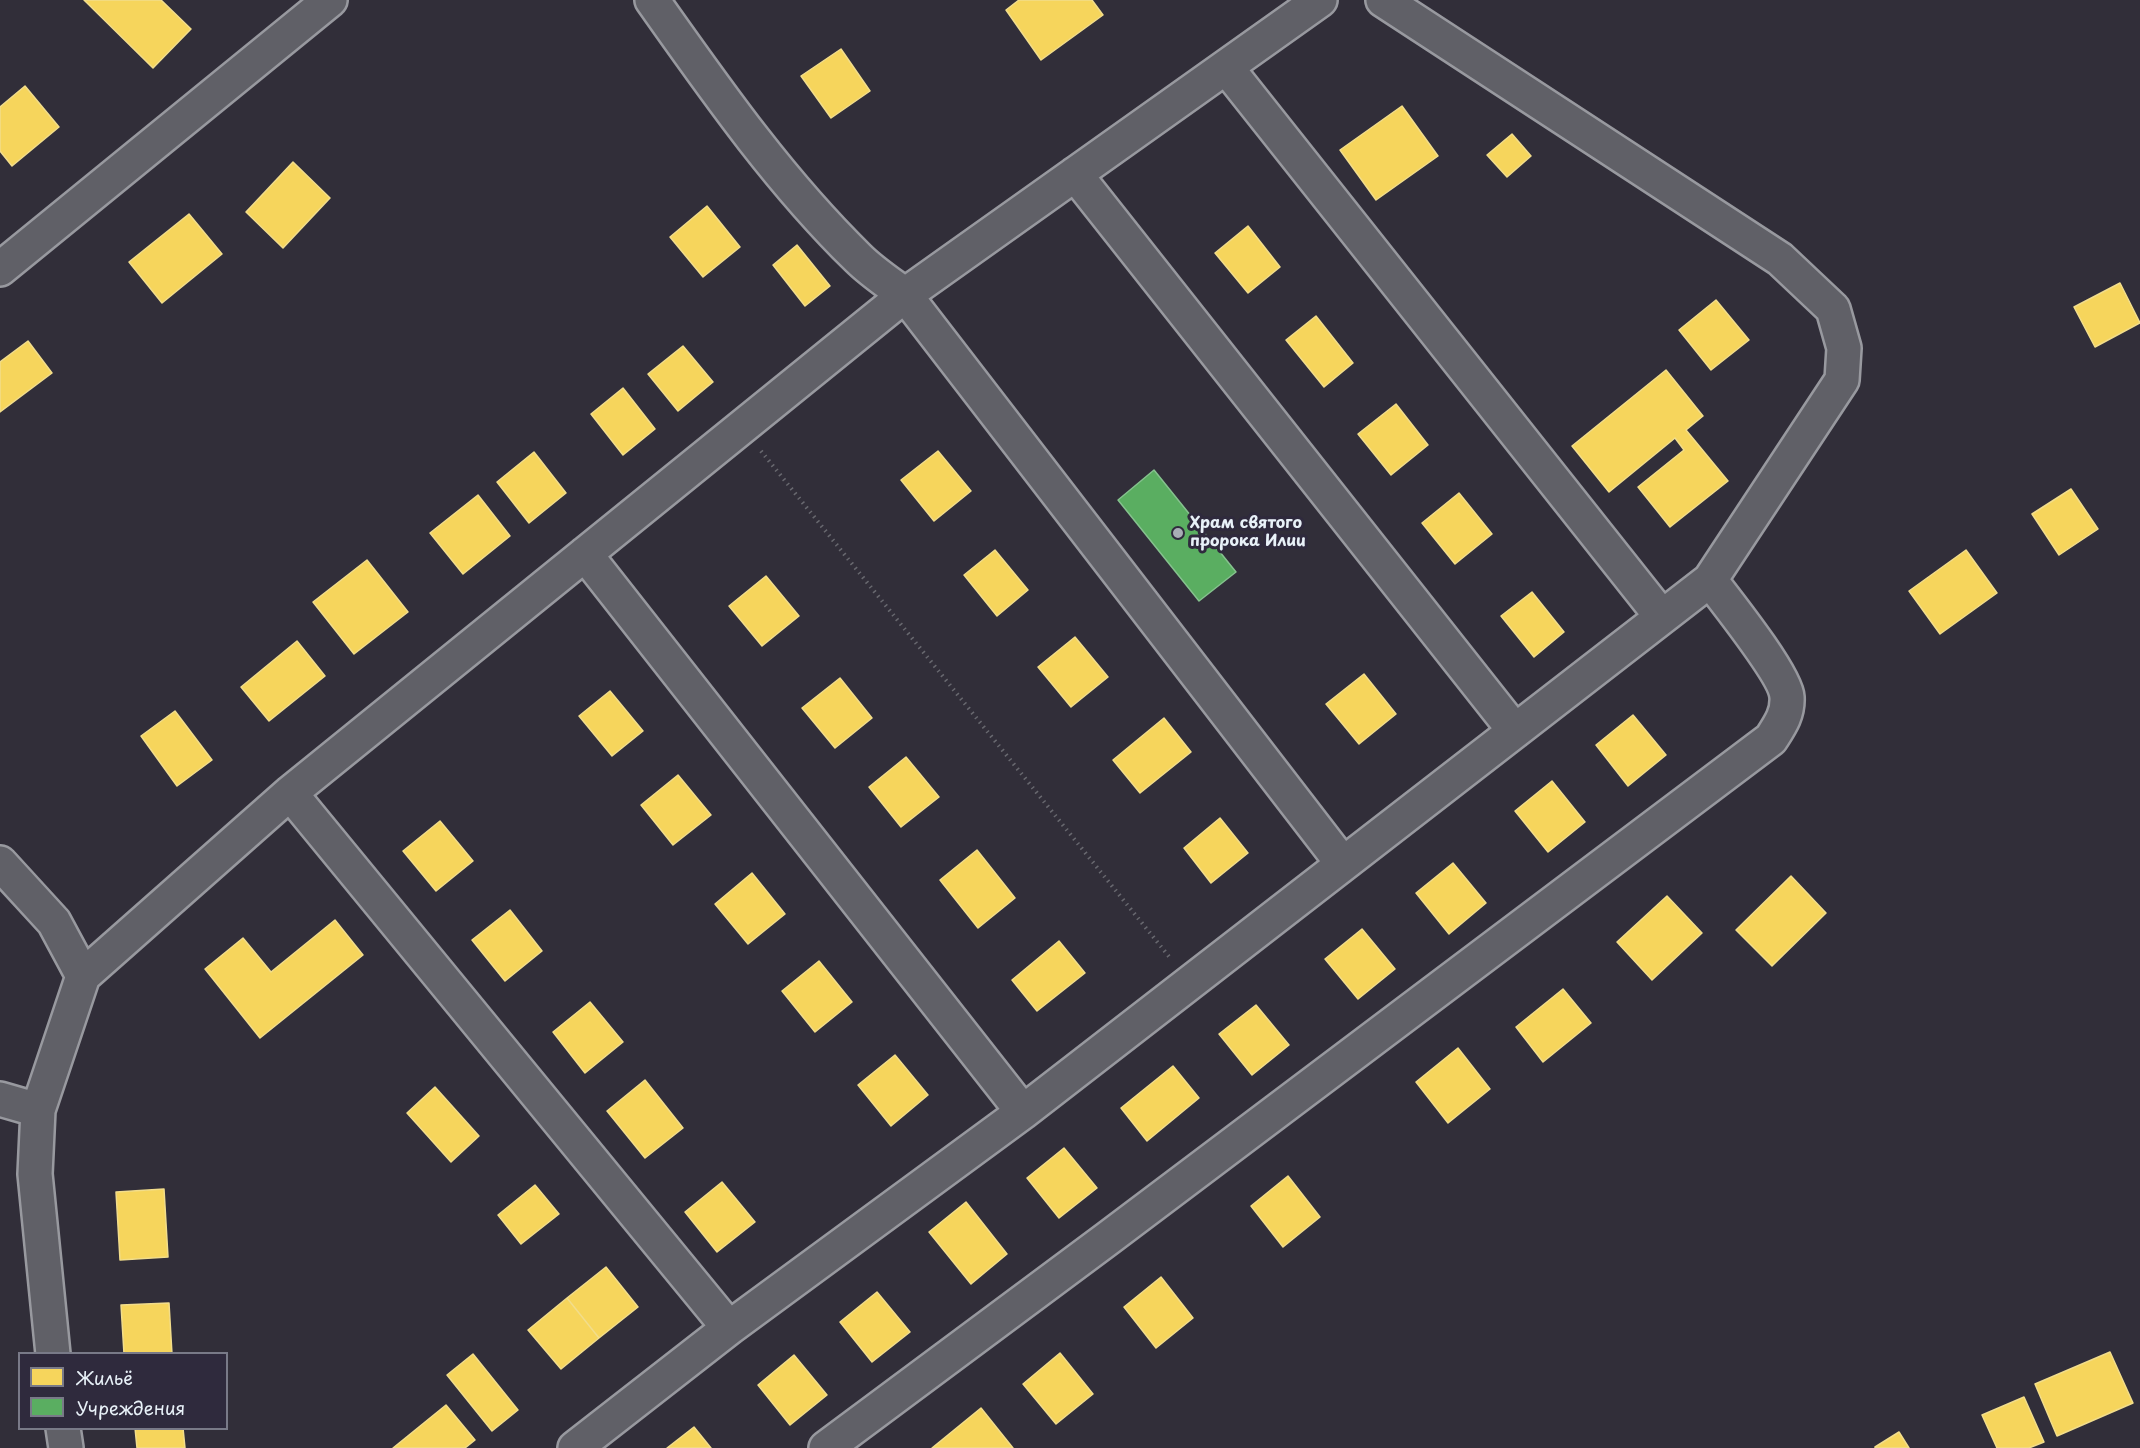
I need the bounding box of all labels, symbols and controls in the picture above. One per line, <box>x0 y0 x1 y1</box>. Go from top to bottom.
place label: Храм святого пророка Илии <box>1190 514 1306 552</box>
marker: Храм святого пророка Илии <box>1171 526 1185 540</box>
legend <box>18 1352 228 1430</box>
text: Жильё <box>76 1364 133 1391</box>
text: Учреждения <box>76 1394 185 1421</box>

